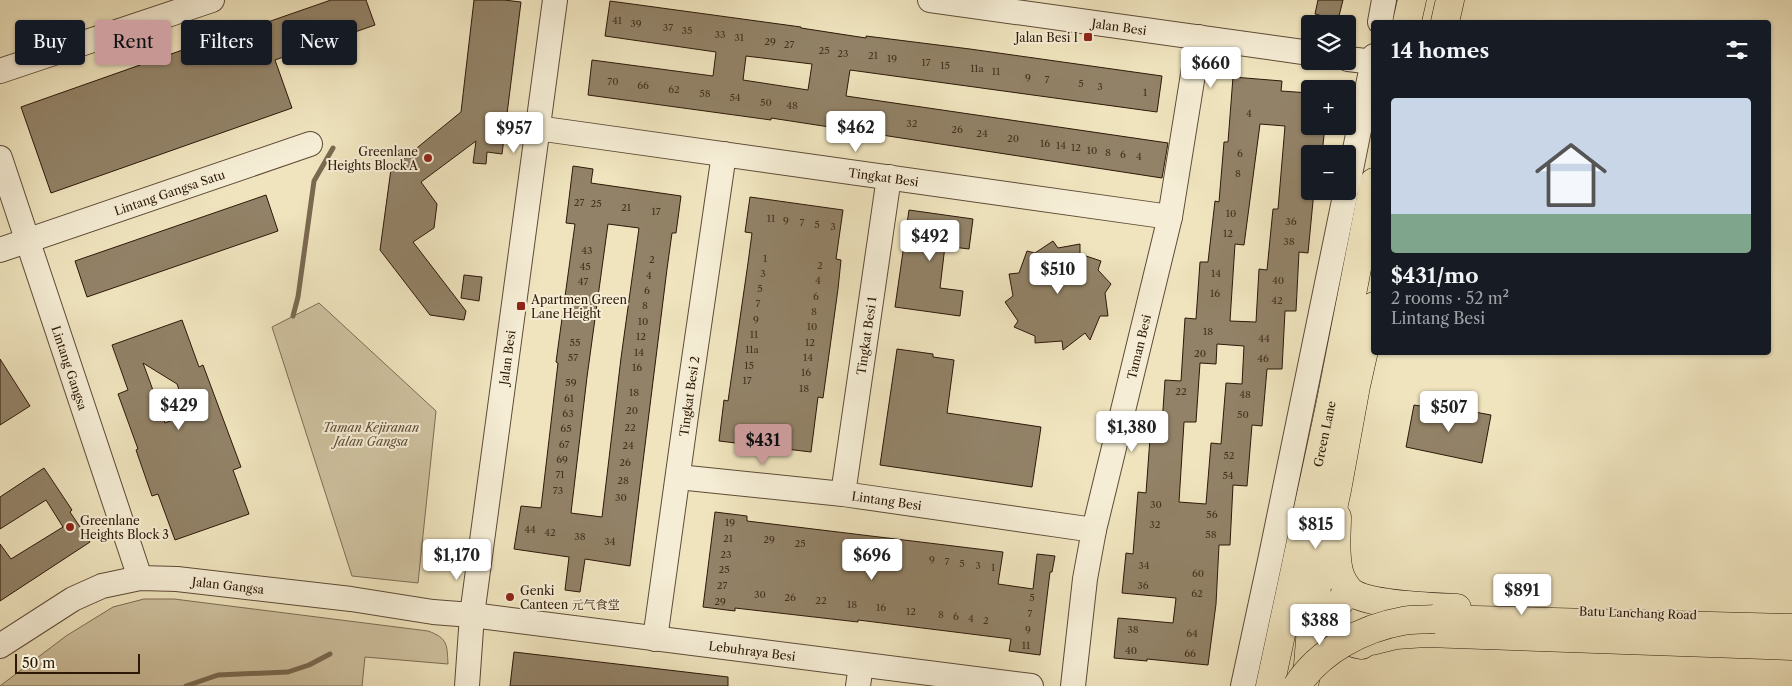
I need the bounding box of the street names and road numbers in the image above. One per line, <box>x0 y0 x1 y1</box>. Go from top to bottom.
street label: Jalan Besi <box>1089 15 1148 38</box>
street label: Tingkat Besi <box>847 164 920 189</box>
street label: Lintang Gangsa Satu <box>112 166 227 218</box>
street label: Tingkat Besi 1 <box>853 295 879 376</box>
street label: Taman Besi <box>1123 312 1154 381</box>
street label: Lintang Gangsa <box>49 323 91 412</box>
street label: Jalan Besi <box>495 329 518 388</box>
street label: Tingkat Besi 2 <box>676 355 702 437</box>
street label: Green Lane <box>1310 399 1338 468</box>
street label: Lintang Besi <box>851 488 923 513</box>
street label: Jalan Gangsa <box>189 573 266 597</box>
street label: Batu Lanchang Road <box>1579 603 1698 623</box>
street label: Lebuhraya Besi <box>708 638 797 664</box>

